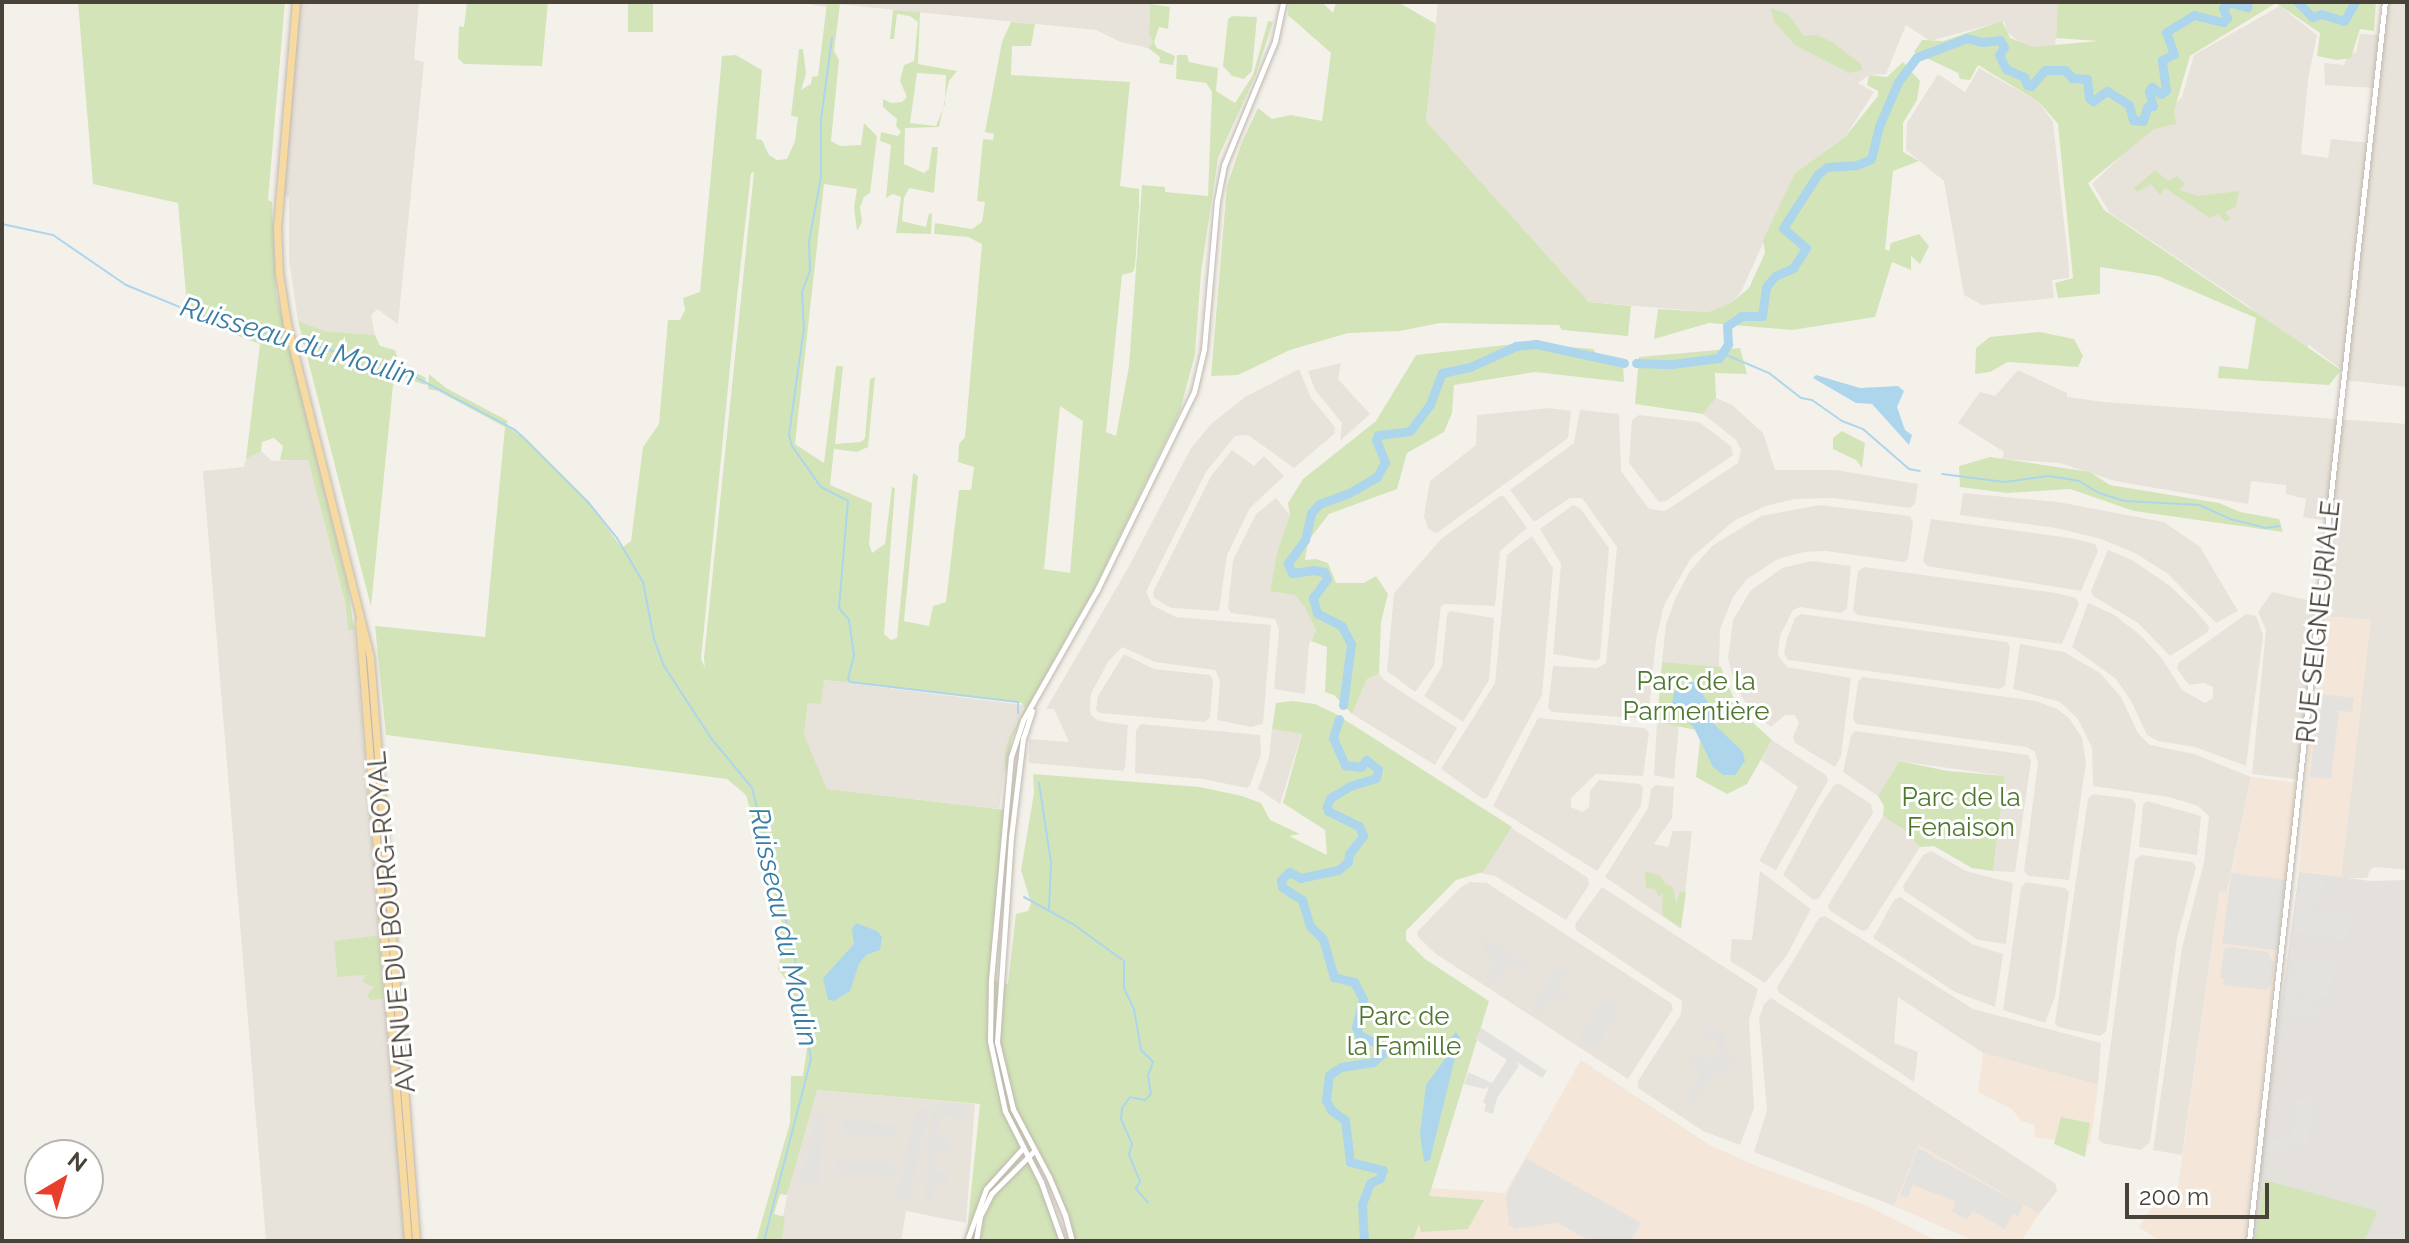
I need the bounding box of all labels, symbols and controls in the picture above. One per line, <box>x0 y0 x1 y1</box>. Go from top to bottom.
water label: Ruisseau du Moulin <box>176 290 420 394</box>
street label: RUE SEIGNEURIALE <box>2291 499 2347 745</box>
park label: Parc de la Parmentière <box>1622 666 1770 728</box>
street label: AVENUE DU BOURG-ROYAL <box>362 750 422 1094</box>
park label: Parc de la Fenaison <box>1901 782 2021 844</box>
water label: Ruisseau du Moulin <box>741 804 825 1050</box>
park label: Parc de la Famille <box>1347 1001 1461 1062</box>
north arrow <box>24 1139 104 1219</box>
text: N <box>63 1146 92 1177</box>
scale bar <box>2129 1167 2273 1217</box>
text: 200 m <box>2139 1182 2209 1211</box>

